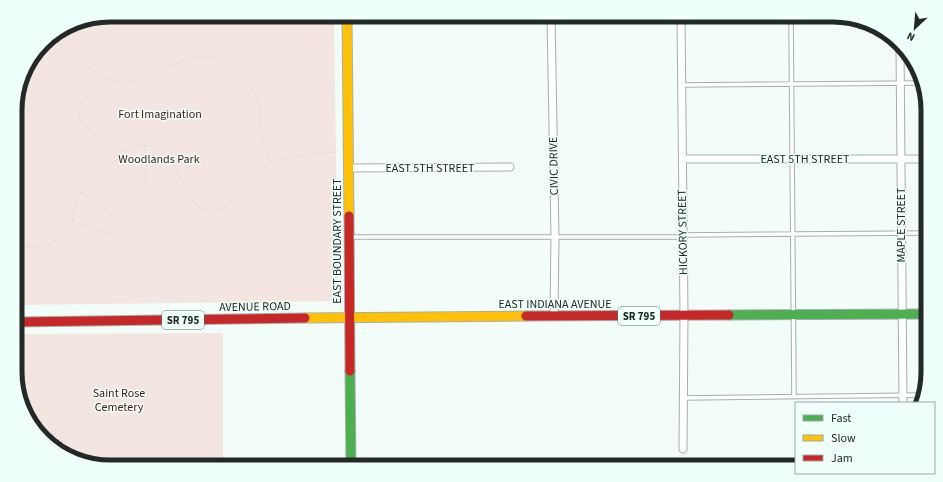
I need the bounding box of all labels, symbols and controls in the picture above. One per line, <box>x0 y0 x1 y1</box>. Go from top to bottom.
north arrow <box>895 8 935 48</box>
text: N <box>904 28 917 45</box>
park label: Fort Imagination <box>118 106 202 123</box>
street label: CIVIC DRIVE <box>545 137 563 195</box>
park label: Woodlands Park <box>118 151 200 168</box>
street label: EAST 5TH STREET <box>761 151 850 168</box>
street label: EAST 5TH STREET <box>386 160 475 177</box>
street label: EAST BOUNDARY STREET <box>329 178 346 304</box>
street label: MAPLE STREET <box>893 187 910 263</box>
street label: HICKORY STREET <box>674 188 692 275</box>
street label: EAST INDIANA AVENUE <box>498 296 612 313</box>
street label: AVENUE ROAD <box>219 298 291 316</box>
road number: SR 795 <box>618 307 660 325</box>
road number: SR 795 <box>162 311 204 329</box>
park label: Saint Rose Cemetery <box>93 385 145 416</box>
legend <box>795 402 935 474</box>
text: Fast <box>831 410 851 427</box>
text: Slow <box>831 430 856 447</box>
text: Jam <box>831 450 853 467</box>

